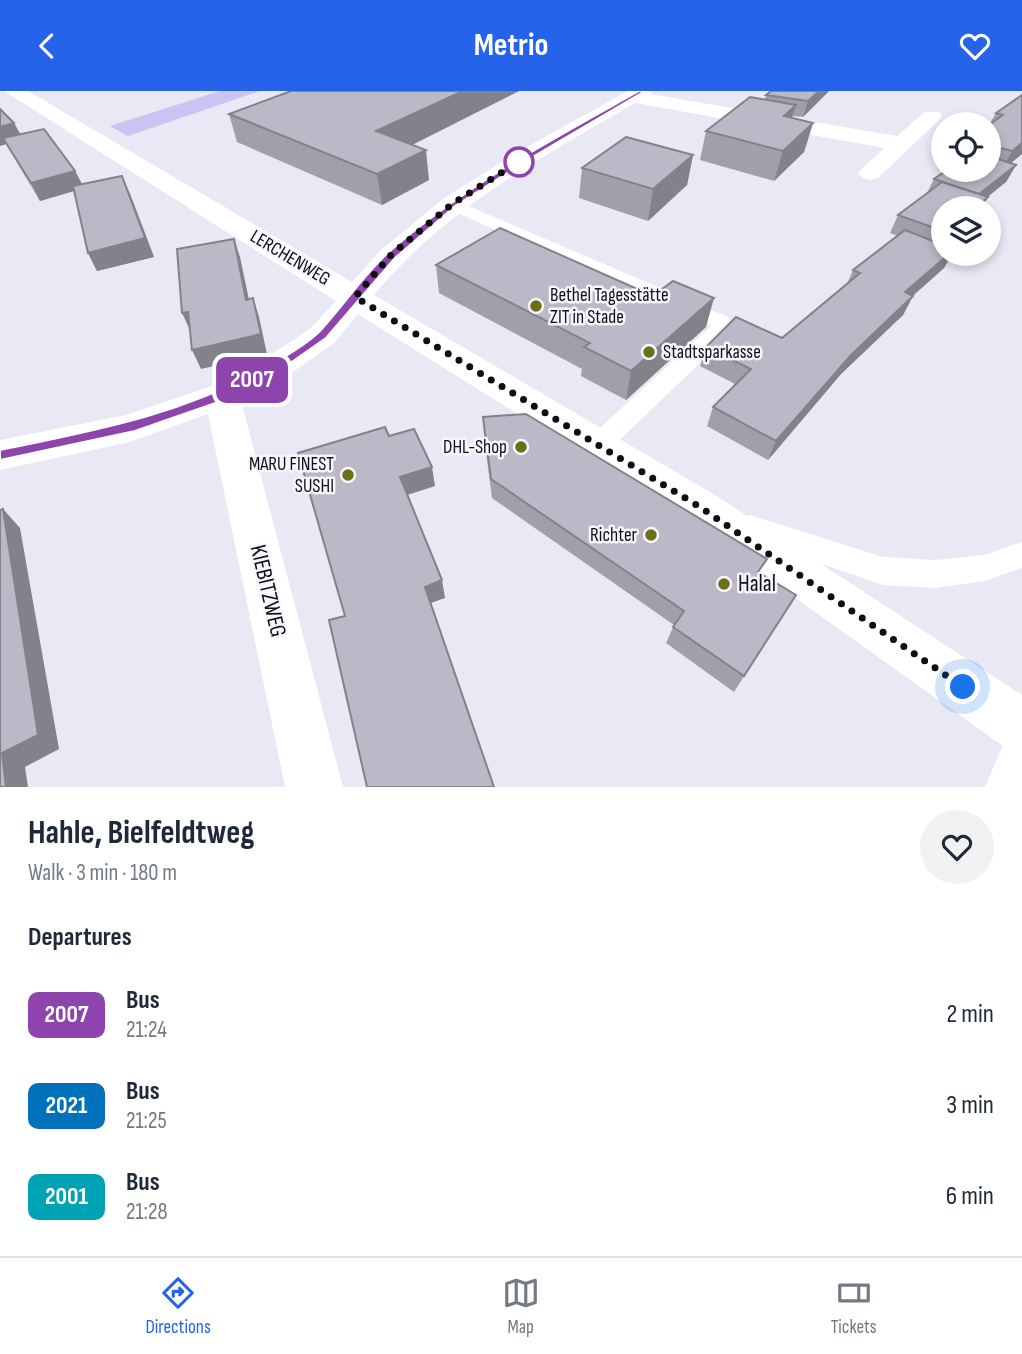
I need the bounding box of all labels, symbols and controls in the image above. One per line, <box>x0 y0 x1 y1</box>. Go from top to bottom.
text: Metrio <box>474 26 548 65</box>
icon: back <box>28 27 66 65</box>
icon: heart <box>956 27 994 65</box>
map controls <box>931 112 1001 266</box>
button: locate <box>931 112 1001 182</box>
unlabelled marker <box>504 147 534 177</box>
button: layers <box>931 196 1001 266</box>
street label: LERCHENWEG <box>246 225 334 291</box>
place label: Bethel Tagesstätte ZIT in Stade <box>550 284 669 329</box>
marker: Bethel Tagesstätte ZIT in Stade <box>528 298 544 314</box>
place label: Stadtsparkasse <box>663 341 761 364</box>
marker: Stadtsparkasse <box>641 344 657 360</box>
line badge: 2007 <box>203 357 301 403</box>
text: 2007 <box>230 365 274 394</box>
place label: DHL-Shop <box>443 436 507 459</box>
marker: DHL-Shop <box>513 439 529 455</box>
place label: MARU FINEST SUSHI <box>249 453 334 498</box>
marker: MARU FINEST SUSHI <box>340 467 356 483</box>
place label: Richter <box>590 524 638 547</box>
marker: Richter <box>643 527 659 543</box>
street label: KIEBITZWEG <box>244 542 292 640</box>
place label: Halal <box>738 570 776 598</box>
marker: Halal <box>716 576 732 592</box>
your location <box>945 669 980 704</box>
button: heart <box>920 810 994 884</box>
text: Hahle, Bielfeldtweg <box>28 813 254 853</box>
text: Walk · 3 min · 180 m <box>28 859 177 887</box>
text: Departures <box>28 922 132 953</box>
text: Bus <box>126 985 160 1016</box>
text: 2 min <box>946 999 994 1030</box>
text: 2007 <box>45 1000 88 1029</box>
text: 21:24 <box>126 1016 167 1044</box>
text: Bus <box>126 1076 160 1107</box>
text: 3 min <box>946 1090 994 1121</box>
text: 2021 <box>46 1091 87 1120</box>
text: 21:25 <box>126 1107 167 1135</box>
text: Bus <box>126 1167 160 1198</box>
text: 6 min <box>946 1181 994 1212</box>
text: 2001 <box>45 1182 88 1211</box>
text: 21:28 <box>126 1198 168 1226</box>
tab: Directions <box>145 1274 211 1339</box>
tab: Map <box>502 1274 540 1339</box>
tab: Tickets <box>831 1274 877 1339</box>

